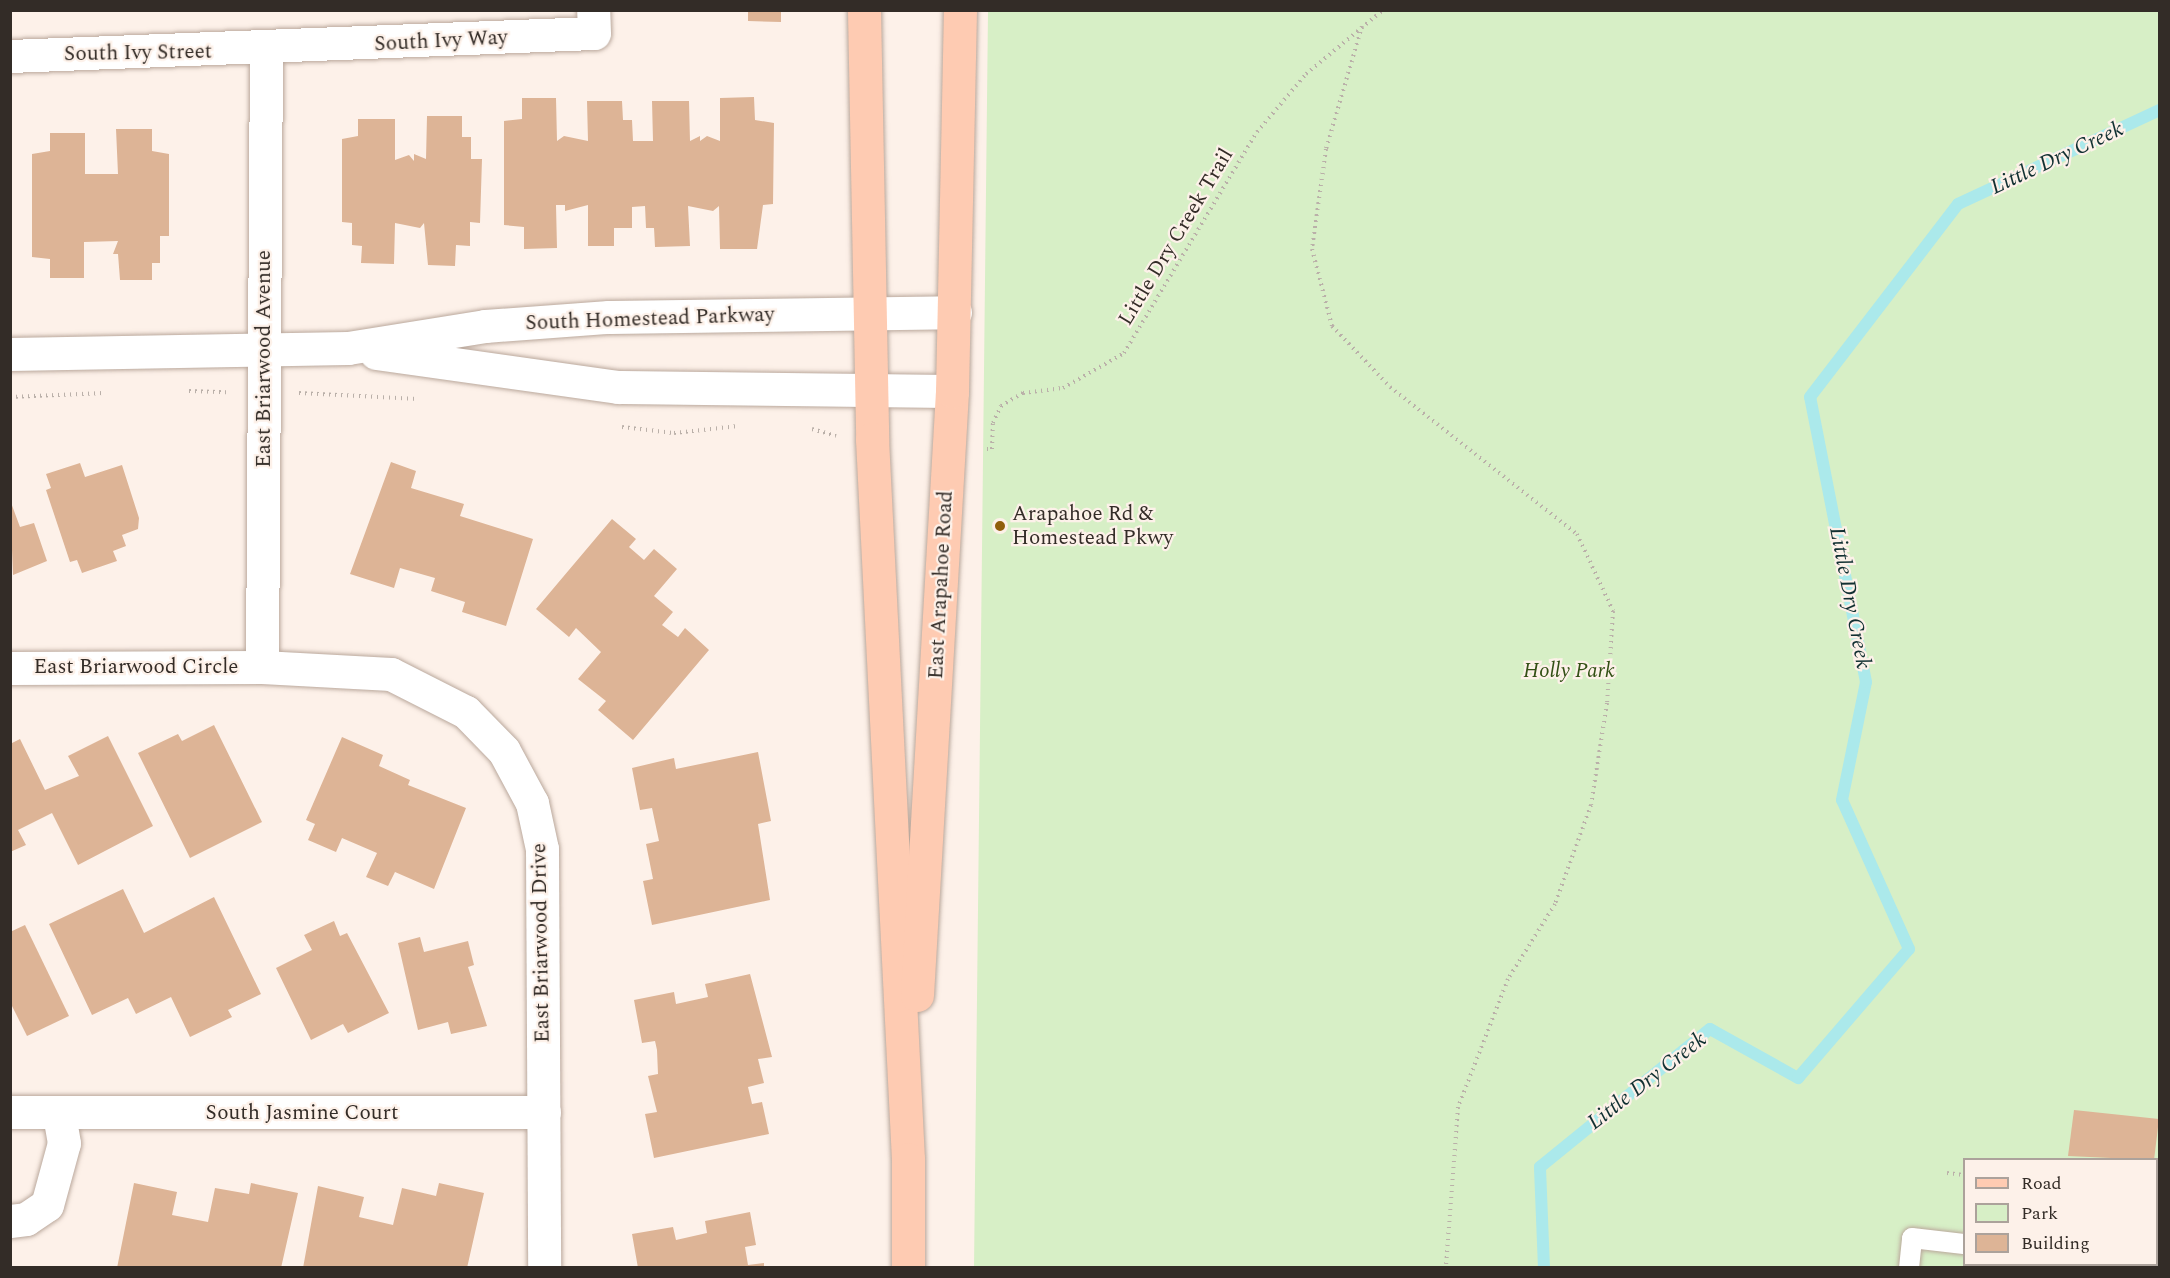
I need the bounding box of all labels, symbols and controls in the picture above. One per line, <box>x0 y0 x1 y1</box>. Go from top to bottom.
street label: South Ivy Way <box>374 25 508 57</box>
street label: South Ivy Street <box>64 39 212 67</box>
water label: Little Dry Creek <box>1986 116 2128 200</box>
street label: Little Dry Creek Trail <box>1113 144 1239 330</box>
street label: East Briarwood Avenue <box>251 250 277 468</box>
street label: South Homestead Parkway <box>525 302 775 336</box>
street label: East Arapahoe Road <box>923 490 959 680</box>
place label: Arapahoe Rd & Homestead Pkwy <box>1012 501 1173 551</box>
marker: Arapahoe Rd & Homestead Pkwy <box>993 519 1007 533</box>
water label: Little Dry Creek <box>1823 525 1877 671</box>
street label: East Briarwood Circle <box>33 654 239 680</box>
park label: Holly Park <box>1523 658 1615 684</box>
street label: East Briarwood Drive <box>527 843 555 1043</box>
water label: Little Dry Creek <box>1582 1026 1712 1136</box>
street label: South Jasmine Court <box>206 1100 398 1126</box>
legend <box>1963 1158 2158 1266</box>
text: Road <box>2021 1170 2062 1197</box>
text: Park <box>2021 1200 2058 1227</box>
text: Building <box>2021 1230 2090 1257</box>

